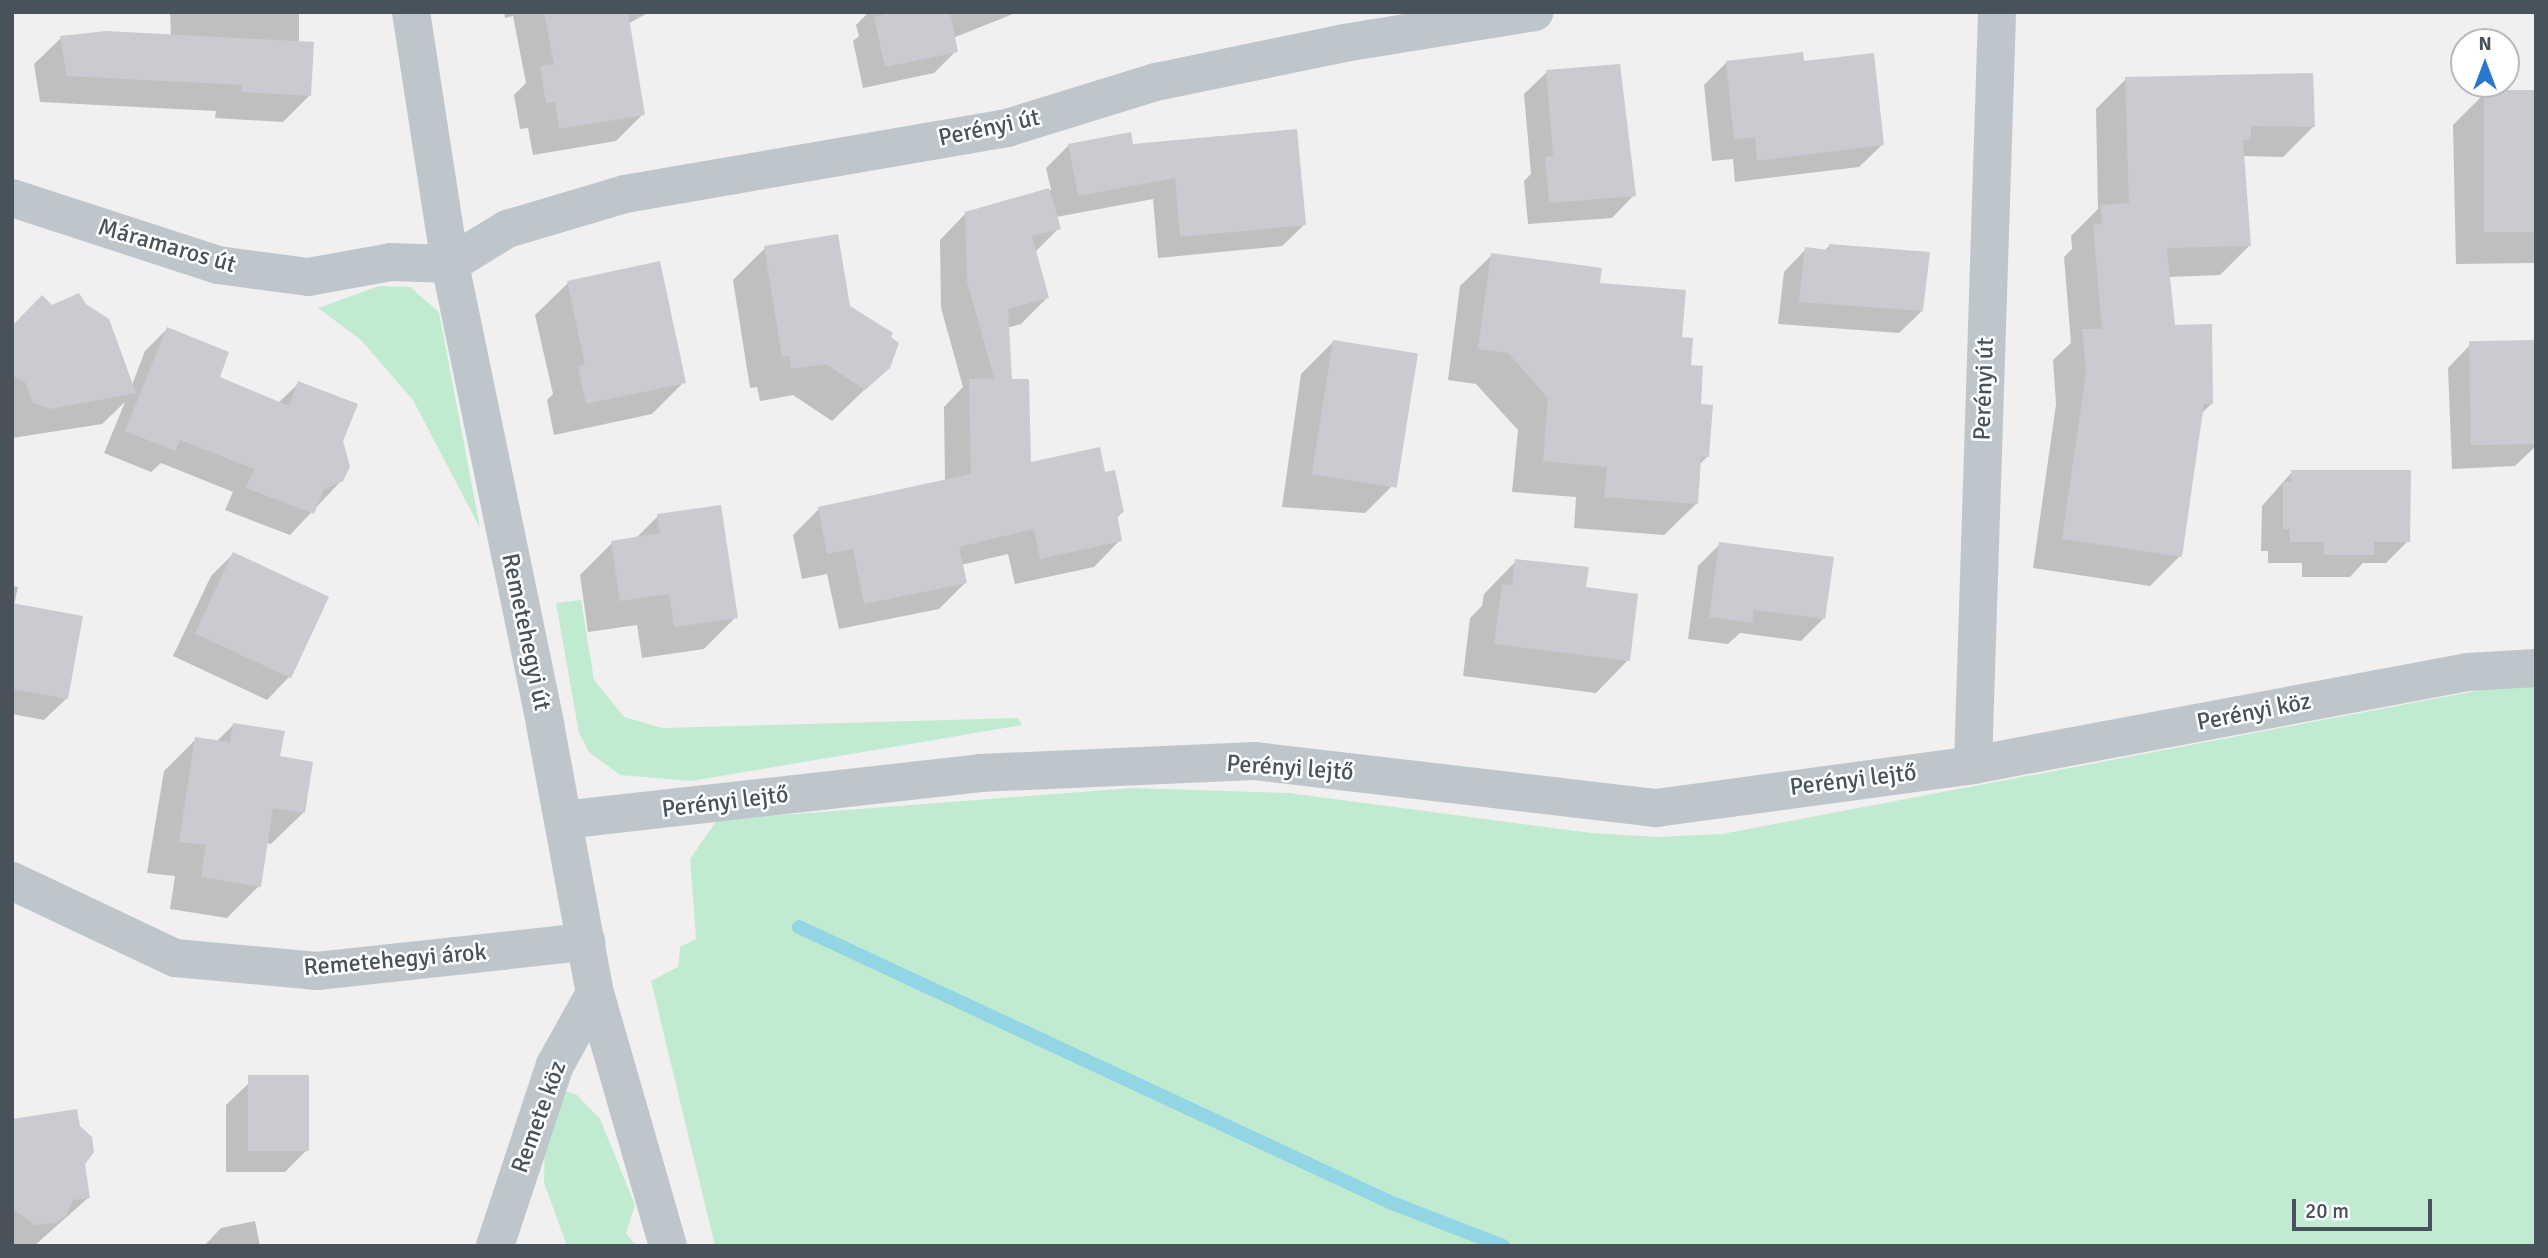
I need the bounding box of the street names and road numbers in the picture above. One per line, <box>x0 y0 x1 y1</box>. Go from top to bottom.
street label: Perényi út <box>936 103 1042 153</box>
street label: Máramaros út <box>95 213 239 279</box>
street label: Perényi út <box>1968 337 2000 441</box>
street label: Remetehegyi út <box>495 551 557 713</box>
street label: Perényi köz <box>2194 687 2314 737</box>
street label: Perényi lejtő <box>1225 749 1355 787</box>
street label: Perényi lejtő <box>1788 758 1918 802</box>
street label: Perényi lejtő <box>660 780 790 824</box>
street label: Remetehegyi árok <box>302 938 488 982</box>
street label: Remete köz <box>505 1057 573 1177</box>

